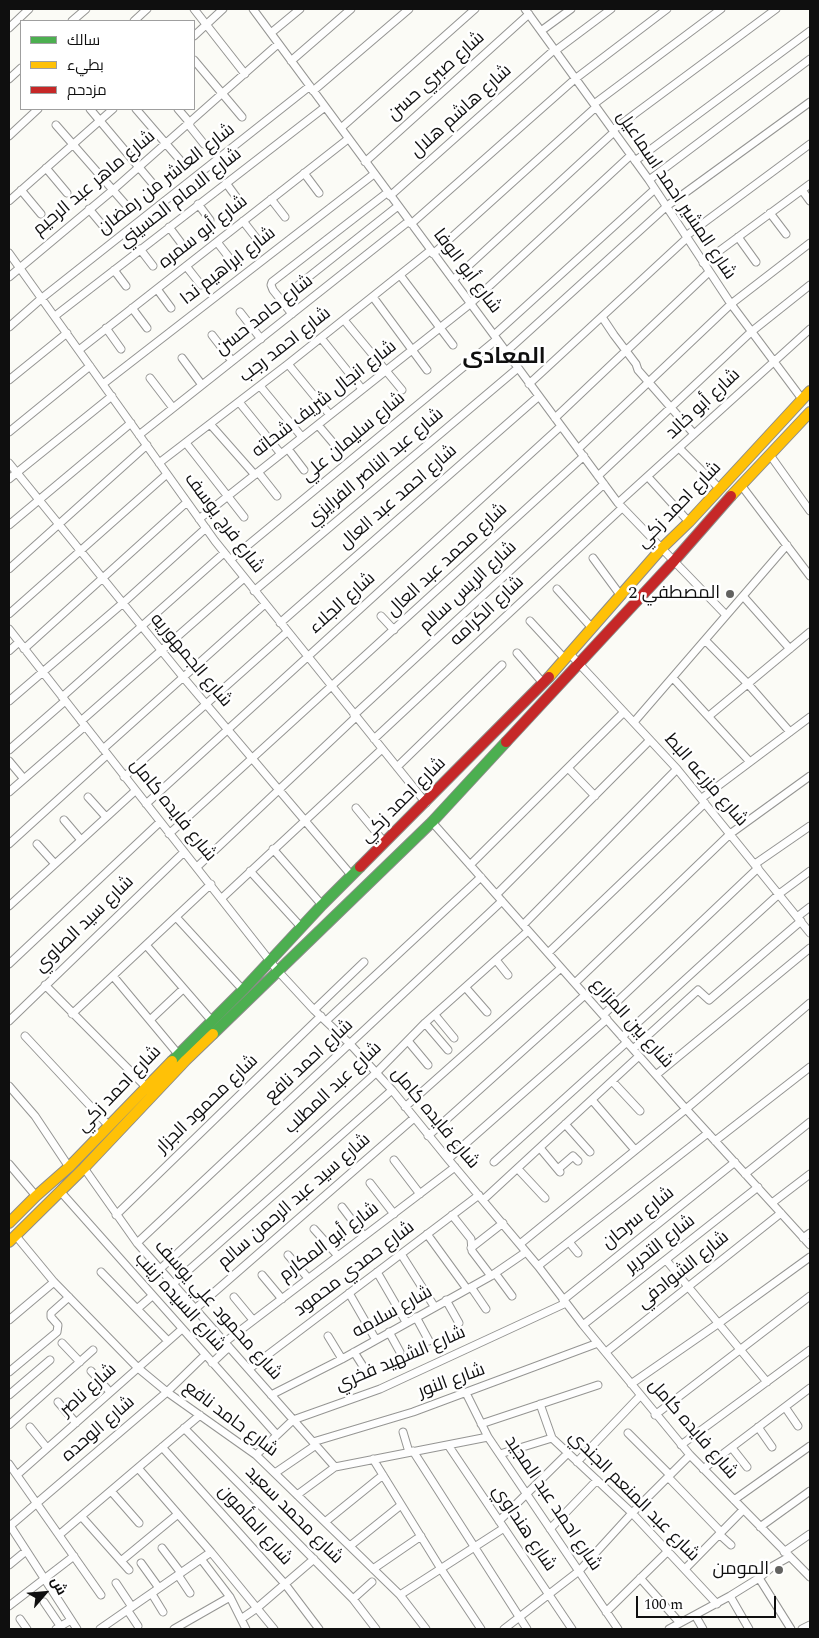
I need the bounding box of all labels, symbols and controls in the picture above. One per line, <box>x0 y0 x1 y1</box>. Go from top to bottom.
legend <box>20 20 195 110</box>
street label: شارع صبري حسن <box>384 28 490 126</box>
text: سالك <box>67 29 100 52</box>
text: بطيء <box>67 54 104 77</box>
street label: شارع هاشم هلال <box>407 61 517 163</box>
text: مزدحم <box>67 79 107 102</box>
street label: شارع المشير احمد اسماعيل <box>610 108 740 284</box>
street label: شارع العاشر من رمضان <box>94 120 240 240</box>
street label: شارع ماهر عبد الرحيم <box>30 127 160 241</box>
street label: شارع الامام الحسيني <box>115 144 247 254</box>
street label: شارع أبو سمره <box>155 192 253 274</box>
street label: شارع ابراهيم ندا <box>177 223 281 311</box>
street label: شارع أبو الوفا <box>427 225 505 319</box>
street label: شارع حامد حسن <box>212 271 318 361</box>
street label: شارع احمد رجب <box>236 304 336 388</box>
street label: شارع انجال شريف شحاته <box>248 337 402 463</box>
district label: المعادى <box>462 346 546 372</box>
street label: شارع أبو خالد <box>662 365 746 445</box>
street label: شارع سليمان علي <box>298 388 410 488</box>
street label: شارع عبد الناصر الفرايزي <box>303 405 449 531</box>
street label: شارع احمد عبد العال <box>336 441 462 555</box>
street label: شارع احمد زكي <box>633 458 727 554</box>
street label: شارع فرج يوسف <box>178 470 268 578</box>
street label: شارع محمد عبد العال <box>383 500 513 622</box>
street label: شارع الريس سالم <box>416 538 522 638</box>
street label: شارع الجلاء <box>305 569 381 639</box>
street label: شارع الكرامه <box>447 572 529 652</box>
place label: المصطفي 2 <box>628 583 720 605</box>
marker: المصطفي 2 <box>724 588 736 600</box>
street label: شارع الجمهوريه <box>144 610 236 712</box>
street label: شارع مزرعه البط <box>659 730 751 832</box>
street label: شارع احمد زكي <box>357 754 451 848</box>
street label: شارع فايده كامل <box>124 755 220 867</box>
street label: شارع سيد الصاوي <box>31 872 139 978</box>
street label: شارع بين المزارع <box>585 975 677 1073</box>
street label: شارع احمد نافع <box>261 1016 359 1108</box>
street label: شارع عبد المطلب <box>281 1038 387 1140</box>
street label: شارع احمد زكي <box>73 1042 167 1138</box>
street label: شارع محمود الجزار <box>153 1051 263 1159</box>
street label: شارع فايده كامل <box>385 1064 483 1174</box>
street label: شارع سيد عبد الرحمن سالم <box>214 1130 376 1274</box>
street label: شارع سرحان <box>599 1183 679 1255</box>
street label: شارع أبو المكارم <box>276 1199 384 1287</box>
street label: شارع التحرير <box>622 1211 700 1279</box>
street label: شارع حمدي محمود <box>290 1218 420 1322</box>
street label: شارع الشوادفي <box>634 1227 734 1315</box>
street label: شارع محمود علي يوسف <box>149 1237 285 1385</box>
street label: شارع السيده زينب <box>129 1249 229 1357</box>
street label: شارع سلامه <box>349 1282 437 1344</box>
street label: شارع الشهيد فخري <box>333 1323 469 1397</box>
street label: شارع ناصر <box>56 1360 122 1422</box>
street label: شارع النور <box>416 1360 488 1404</box>
street label: شارع فايده كامل <box>643 1375 741 1485</box>
street label: شارع حامد نافع <box>178 1377 282 1463</box>
street label: شارع الوحده <box>58 1392 140 1468</box>
street label: شارع عبد المنعم الجندي <box>563 1427 703 1567</box>
street label: شارع احمد عبد المجيد <box>499 1432 605 1576</box>
street label: شارع محمد سعيد <box>240 1463 346 1569</box>
street label: شارع المأمون <box>212 1481 296 1571</box>
street label: شارع هنداوي <box>486 1482 560 1576</box>
place label: المومن <box>713 1559 769 1581</box>
marker: المومن <box>773 1564 785 1576</box>
north arrow <box>20 1568 70 1618</box>
text: ش <box>45 1573 72 1599</box>
scale bar <box>639 1586 779 1618</box>
text: 100 m <box>644 1593 683 1616</box>

